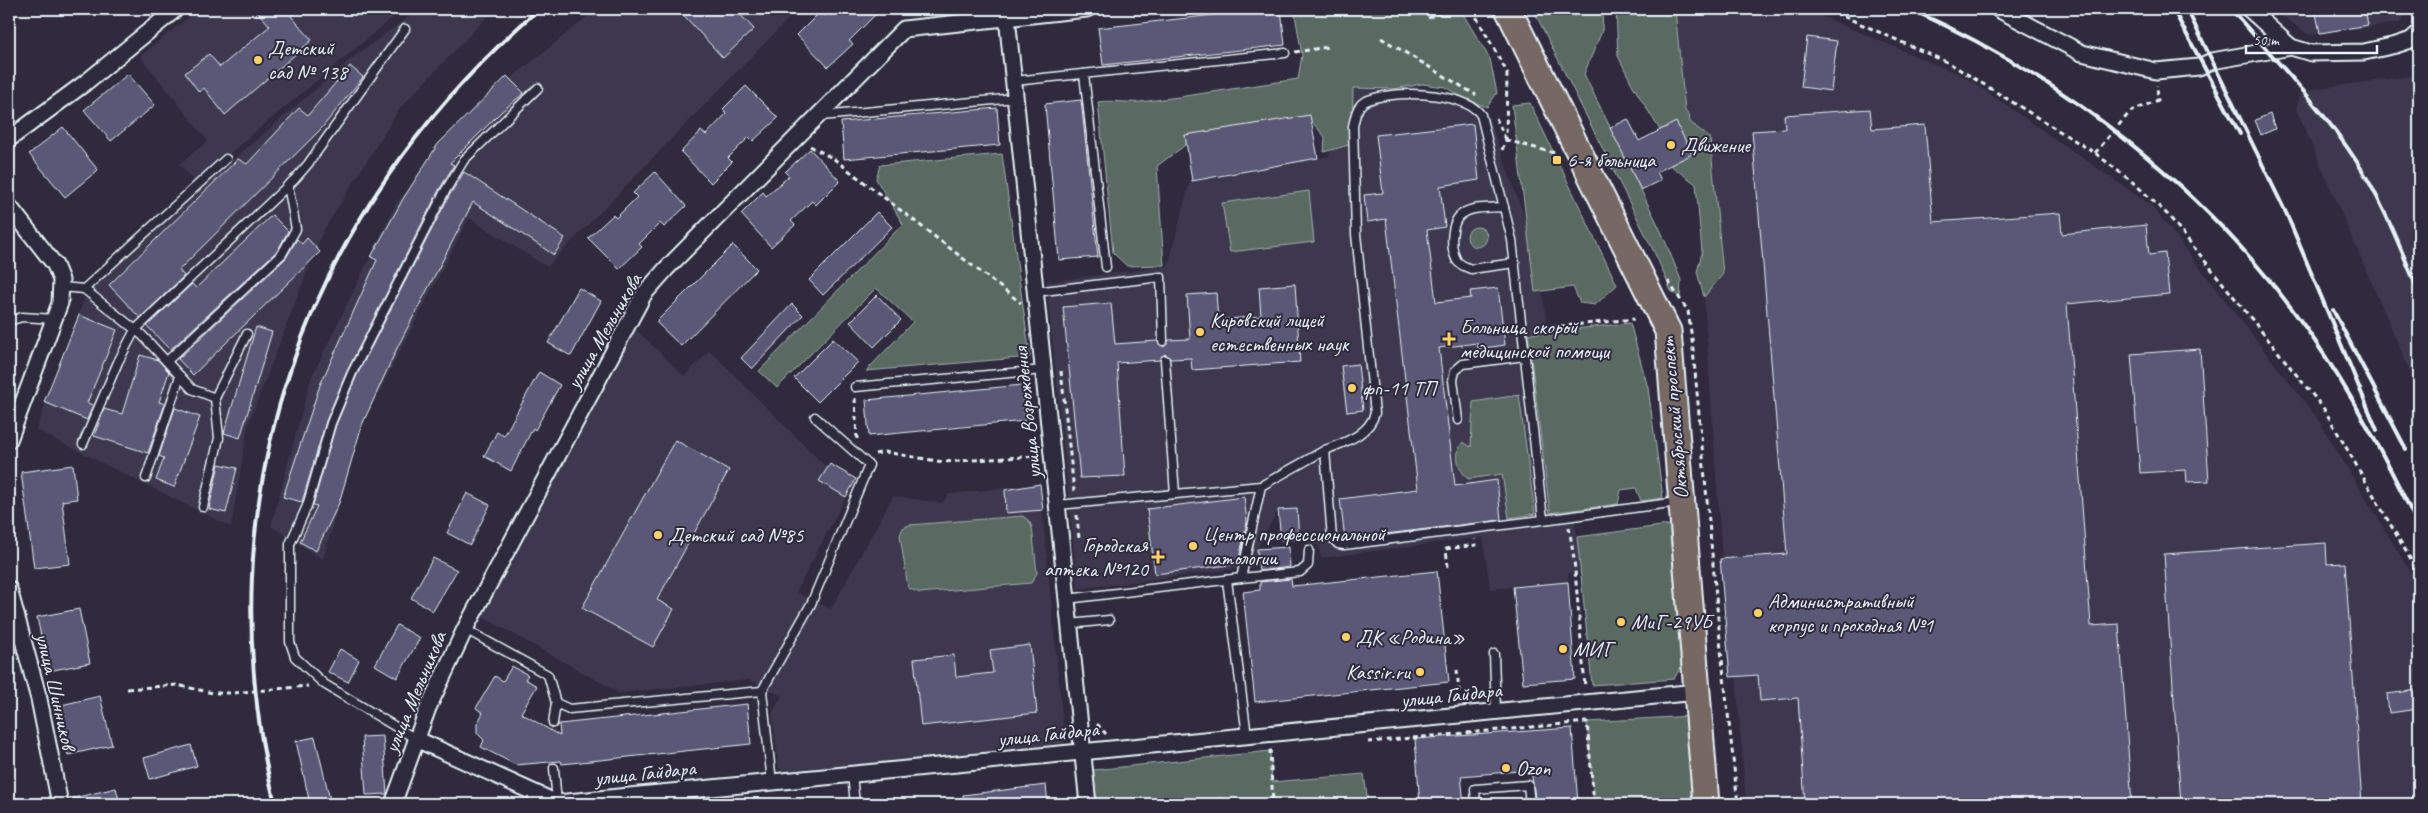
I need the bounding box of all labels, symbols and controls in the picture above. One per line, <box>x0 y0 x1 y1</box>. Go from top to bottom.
scale bar <box>2246 22 2377 54</box>
text: 50 m <box>2253 31 2280 50</box>
place label: Детский сад № 138 <box>268 35 350 85</box>
marker: Детский сад № 138 <box>252 54 264 66</box>
place label: Движение <box>1681 132 1752 158</box>
marker: Движение <box>1665 139 1677 151</box>
place label: 6-я больница <box>1567 147 1657 173</box>
marker: 6-я больница <box>1551 154 1563 166</box>
street label: улица Мельникова <box>559 267 648 395</box>
place label: Кировский лицей естественных наук <box>1210 307 1350 357</box>
place label: Больница скорой медицинской помощи <box>1460 314 1611 364</box>
marker: Кировский лицей естественных наук <box>1194 326 1206 338</box>
marker: Больница скорой медицинской помощи <box>1442 332 1456 346</box>
street label: Октябрьский проспект <box>1654 334 1694 500</box>
street label: улица Возрождения <box>1007 344 1047 482</box>
place label: фп-11 ТП <box>1362 375 1439 401</box>
marker: фп-11 ТП <box>1346 382 1358 394</box>
place label: Центр профессиональной патологии <box>1203 521 1387 571</box>
place label: Детский сад №85 <box>668 522 805 548</box>
marker: Детский сад №85 <box>652 529 664 541</box>
place label: Городская аптека №120 <box>1044 532 1150 582</box>
marker: Центр профессиональной патологии <box>1187 540 1199 552</box>
marker: Городская аптека №120 <box>1152 551 1164 563</box>
place label: Административный корпус и проходная №1 <box>1768 588 1935 638</box>
marker: Административный корпус и проходная №1 <box>1752 607 1764 619</box>
place label: МиГ-29УБ <box>1631 609 1715 635</box>
marker: МиГ-29УБ <box>1615 616 1627 628</box>
place label: ДК «Родина» <box>1356 624 1465 650</box>
street label: улица Мельникова <box>377 626 453 758</box>
street label: улица Шинников <box>30 628 83 756</box>
marker: ДК «Родина» <box>1340 631 1352 643</box>
place label: МИГ <box>1573 636 1616 662</box>
marker: МИГ <box>1557 643 1569 655</box>
place label: Kassir.ru <box>1346 659 1411 685</box>
marker: Kassir.ru <box>1414 666 1426 678</box>
street label: улица Гайдара <box>1397 677 1504 713</box>
street label: улица Гайдара <box>994 716 1101 752</box>
street label: улица Гайдара <box>591 755 698 791</box>
place label: Ozon <box>1516 755 1551 781</box>
marker: Ozon <box>1500 762 1512 774</box>

